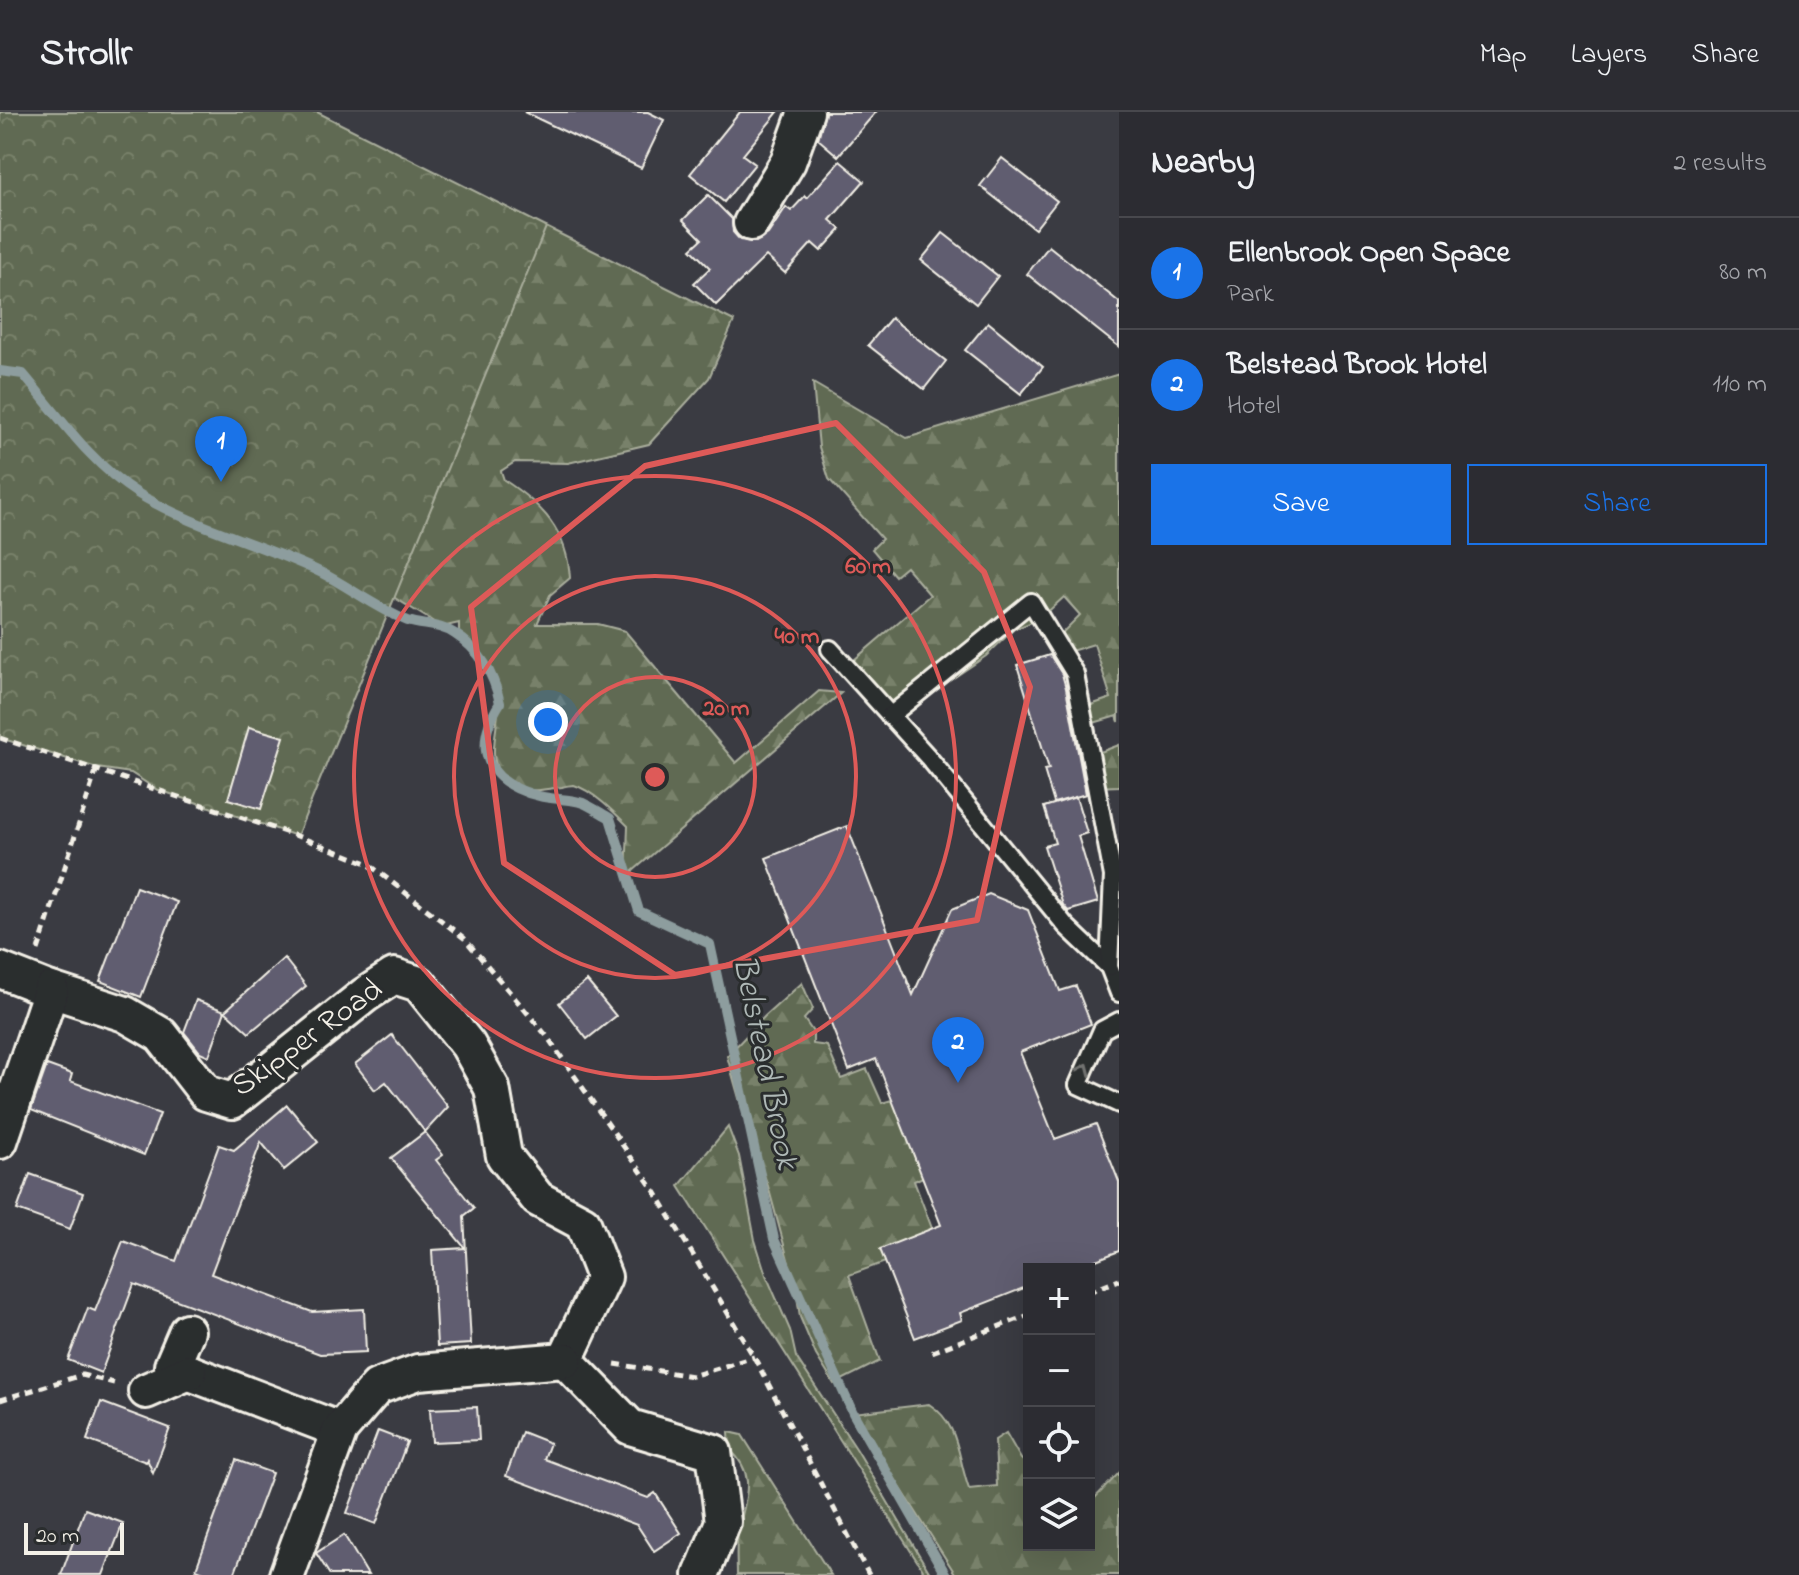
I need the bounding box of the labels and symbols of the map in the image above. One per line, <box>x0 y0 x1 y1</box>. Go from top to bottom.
pin: 1 <box>195 416 247 482</box>
text: 60 m <box>845 550 891 585</box>
text: 40 m <box>775 620 820 655</box>
text: 20 m <box>702 692 750 727</box>
your location <box>528 702 568 742</box>
centre of rings <box>641 763 669 791</box>
water label: Belstead Brook <box>717 952 811 1176</box>
street label: Skipper Road <box>223 968 393 1110</box>
pin: 2 <box>932 1017 984 1083</box>
one-way arrow <box>1076 1063 1092 1077</box>
scale bar <box>24 1519 124 1555</box>

